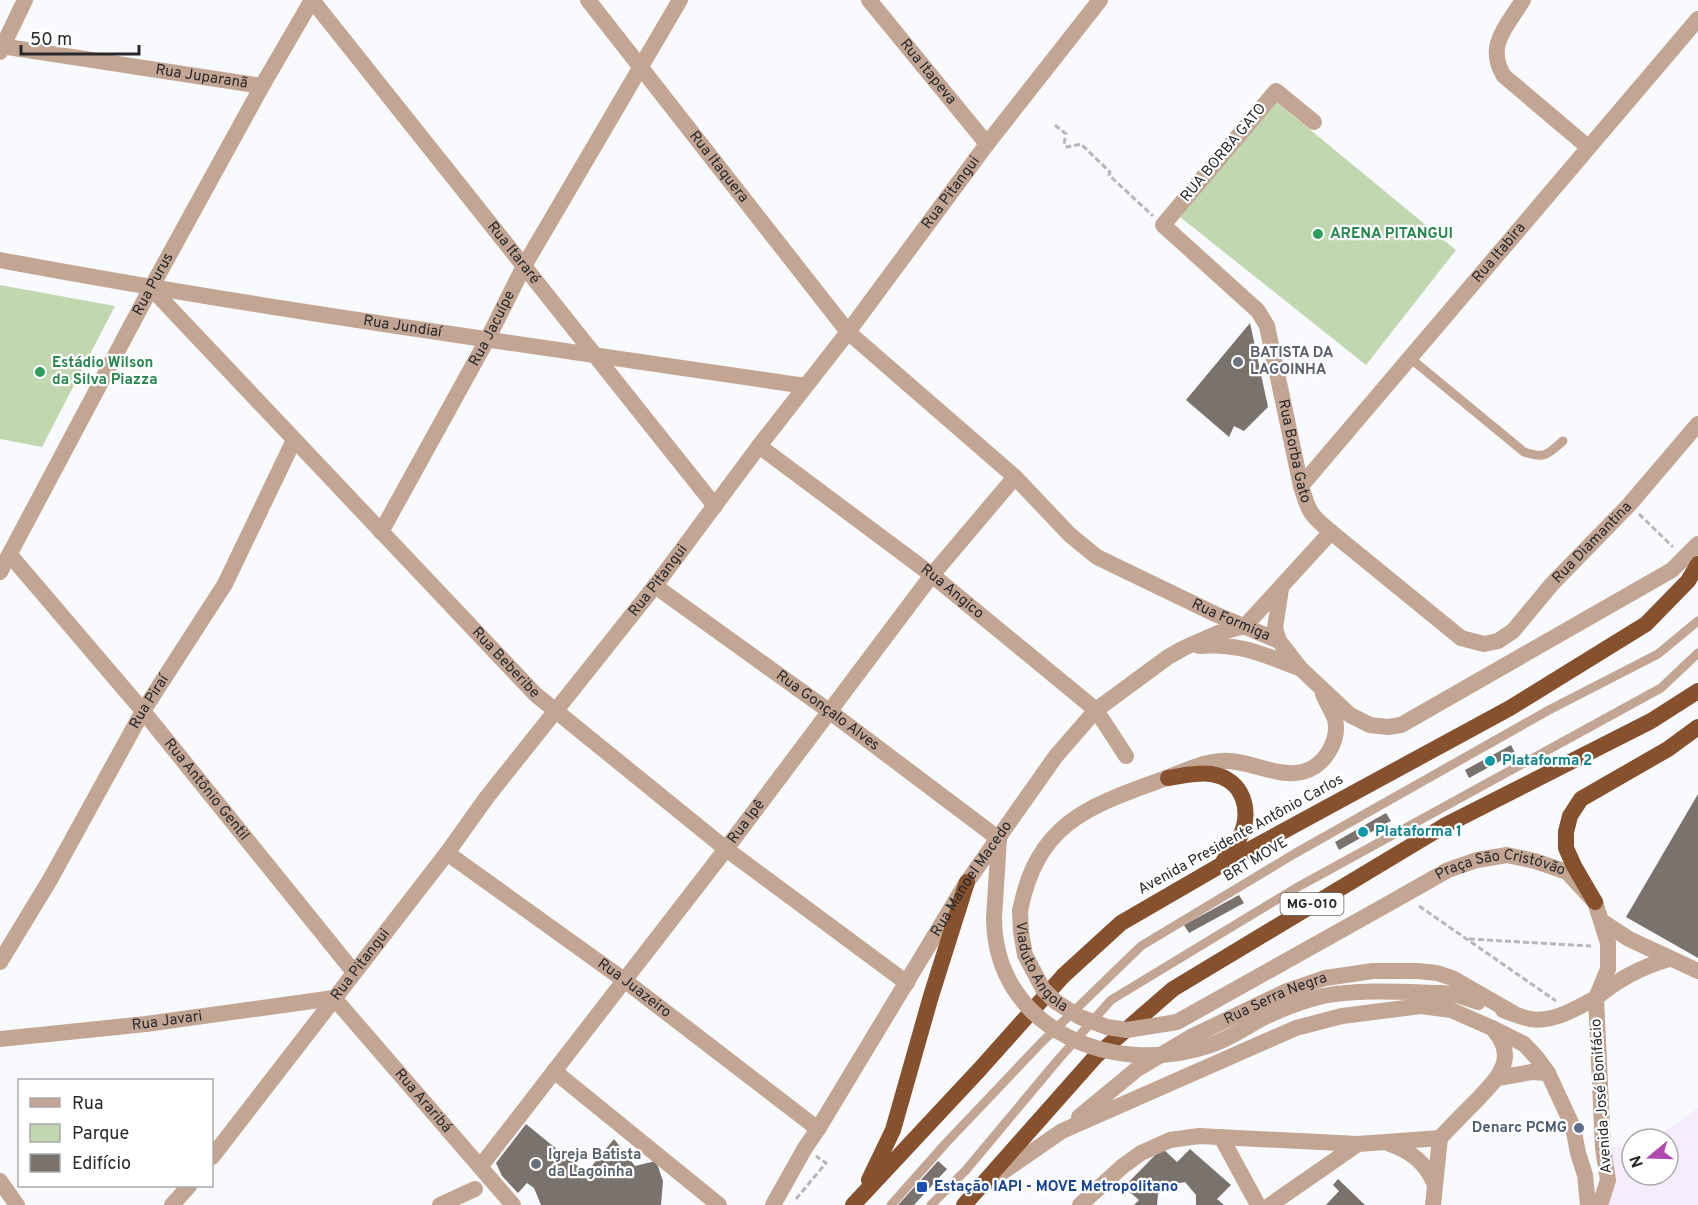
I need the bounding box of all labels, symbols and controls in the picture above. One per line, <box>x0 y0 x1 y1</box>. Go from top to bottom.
scale bar <box>21 18 140 56</box>
text: 50 m <box>30 29 72 52</box>
street label: Rua Itapeva <box>895 35 960 109</box>
street label: Rua Juparanã <box>154 60 249 93</box>
street label: RUA BORBA GATO <box>1177 100 1271 206</box>
street label: Rua Itaquera <box>685 127 753 207</box>
street label: Rua Pitangui <box>918 153 984 233</box>
street label: Rua Itararé <box>483 218 544 288</box>
street label: Rua Itabira <box>1468 219 1530 287</box>
place label: ARENA PITANGUI <box>1330 225 1453 244</box>
marker: ARENA PITANGUI <box>1311 227 1325 241</box>
street label: Rua Purus <box>129 249 178 319</box>
street label: Rua Jacuípe <box>465 288 520 370</box>
street label: Rua Jundiaí <box>362 312 444 342</box>
place label: BATISTA DA LAGOINHA <box>1250 344 1334 380</box>
place label: Estádio Wilson da Silva Piazza <box>52 354 158 390</box>
marker: BATISTA DA LAGOINHA <box>1231 355 1245 369</box>
marker: Estádio Wilson da Silva Piazza <box>33 365 47 379</box>
street label: Rua Borba Gato <box>1273 398 1315 506</box>
street label: Rua Diamantina <box>1548 498 1636 588</box>
street label: Rua Pitangui <box>625 541 692 621</box>
street label: Rua Angico <box>917 560 988 623</box>
street label: Rua Formiga <box>1188 595 1273 646</box>
street label: Rua Beberibe <box>467 623 544 702</box>
street label: Rua Gonçalo Alves <box>772 666 883 755</box>
street label: Rua Piraí <box>125 670 174 732</box>
street label: Rua Antônio Gentil <box>160 735 253 844</box>
place label: Plataforma 2 <box>1502 752 1592 771</box>
marker: Plataforma 2 <box>1483 754 1497 768</box>
street label: Avenida Presidente Antônio Carlos <box>1135 771 1347 899</box>
street label: Rua Ipê <box>724 796 769 848</box>
street label: Rua Manoel Macedo <box>927 817 1017 940</box>
place label: Plataforma 1 <box>1375 823 1462 842</box>
marker: Plataforma 1 <box>1356 825 1370 839</box>
street label: BRT MOVE <box>1220 833 1292 887</box>
text: Praça São Cristóvão <box>1432 845 1568 885</box>
street label: Praça São Cristóvão <box>1433 867 1567 889</box>
road number: MG-010 <box>1280 893 1344 915</box>
street label: Viaduto Angola <box>1011 921 1071 1017</box>
street label: Rua Pitangui <box>327 925 394 1005</box>
street label: Rua Juazeiro <box>594 954 675 1022</box>
street label: Rua Serra Negra <box>1221 969 1330 1029</box>
street label: Rua Javari <box>131 1007 203 1035</box>
street label: Avenida José Bonifácio <box>1587 1018 1617 1174</box>
street label: Rua Araribá <box>390 1065 456 1137</box>
legend <box>18 1079 213 1187</box>
text: Rua <box>72 1093 103 1116</box>
place label: Denarc PCMG <box>1472 1119 1567 1138</box>
marker: Denarc PCMG <box>1572 1121 1586 1135</box>
text: Parque <box>72 1123 129 1146</box>
north arrow <box>1620 1127 1680 1187</box>
place label: Igreja Batista da Lagoinha <box>548 1146 641 1182</box>
text: Edifício <box>72 1153 131 1176</box>
text: N <box>1626 1153 1649 1170</box>
marker: Igreja Batista da Lagoinha <box>529 1157 543 1171</box>
place label: Estação IAPI - MOVE Metropolitano <box>934 1178 1178 1197</box>
marker: Estação IAPI - MOVE Metropolitano <box>915 1180 929 1194</box>

